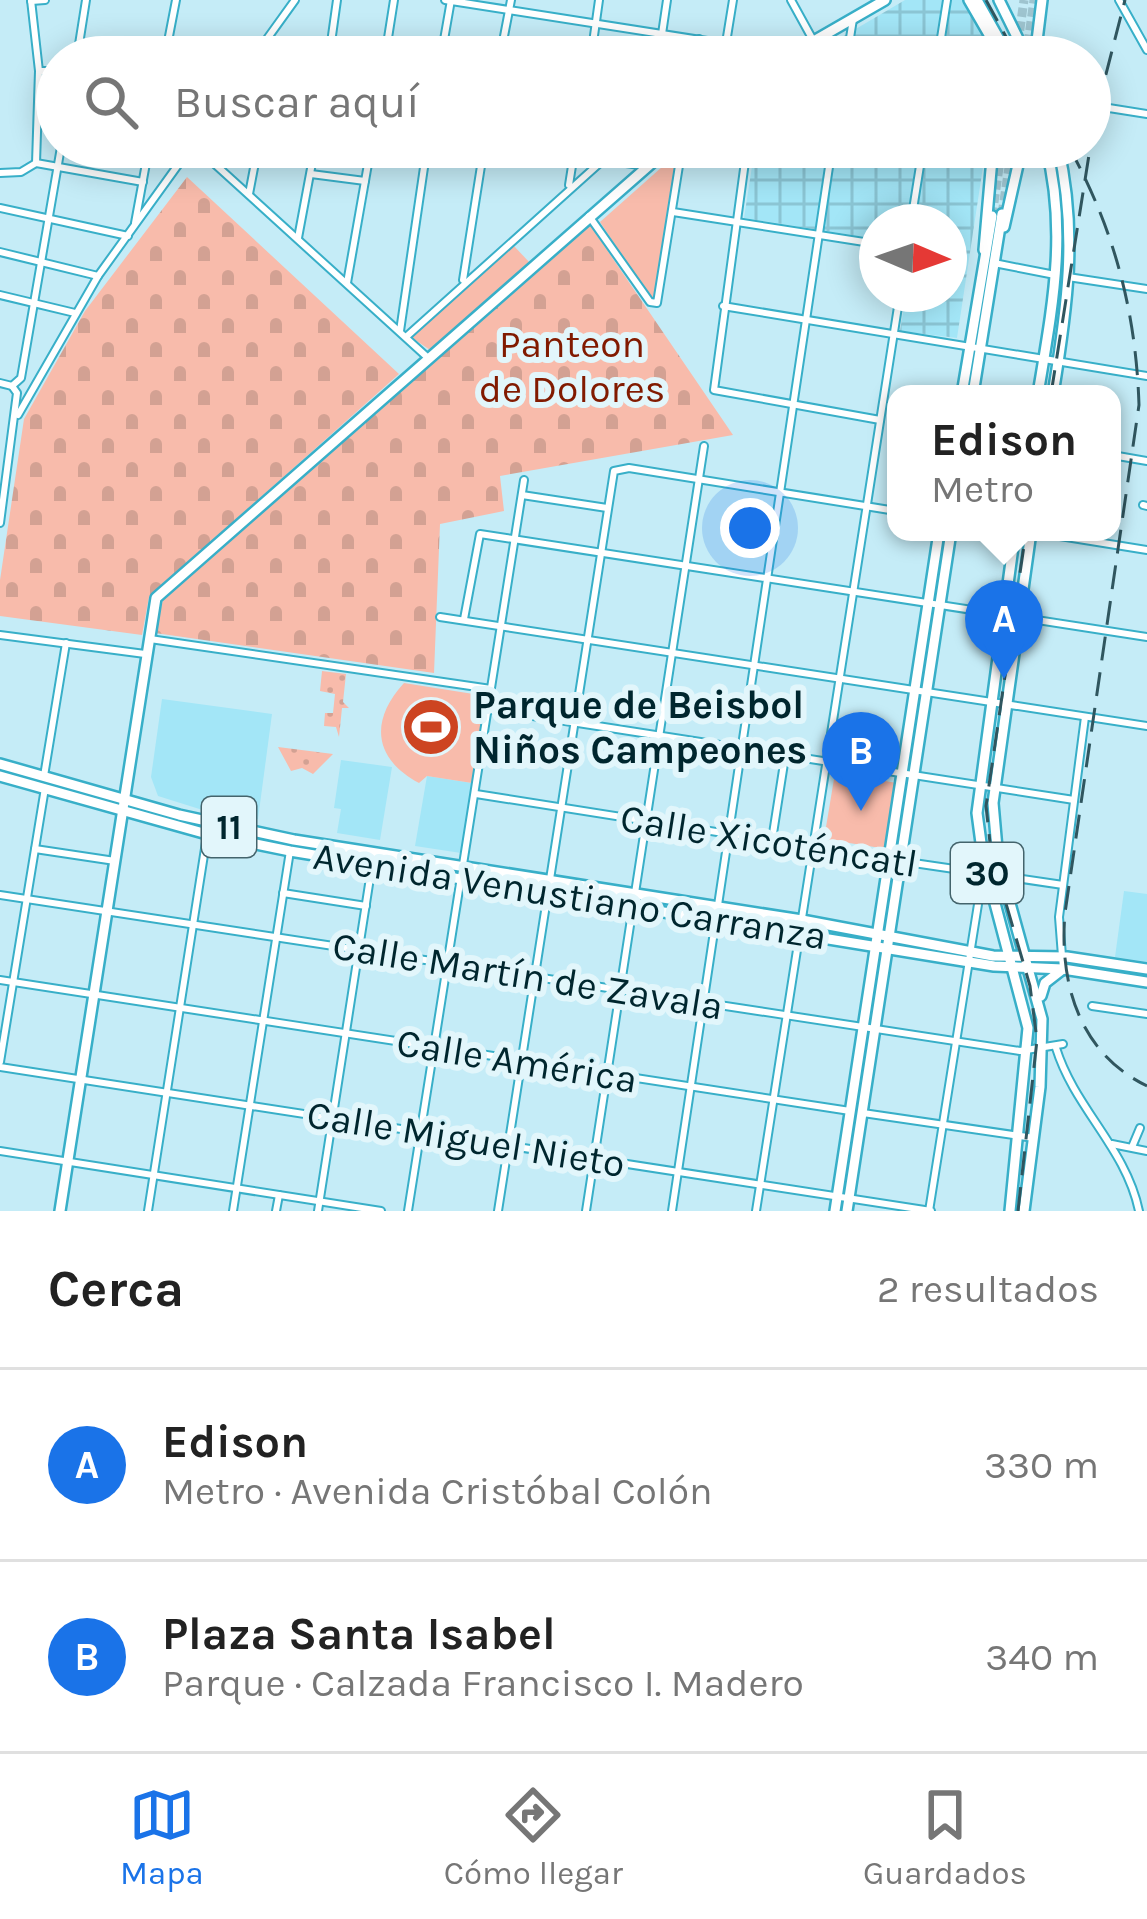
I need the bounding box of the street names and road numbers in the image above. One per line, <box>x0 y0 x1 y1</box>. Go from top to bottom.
street label: Calle Xicoténcatl <box>617 795 921 887</box>
road number: 11 <box>202 797 256 857</box>
street label: Avenida Venustiano Carranza <box>310 833 830 959</box>
road number: 30 <box>951 843 1023 903</box>
street label: Calle Martín de Zavala <box>330 922 726 1030</box>
street label: Calle América <box>394 1019 640 1103</box>
street label: Calle Miguel Nieto <box>304 1091 628 1187</box>

